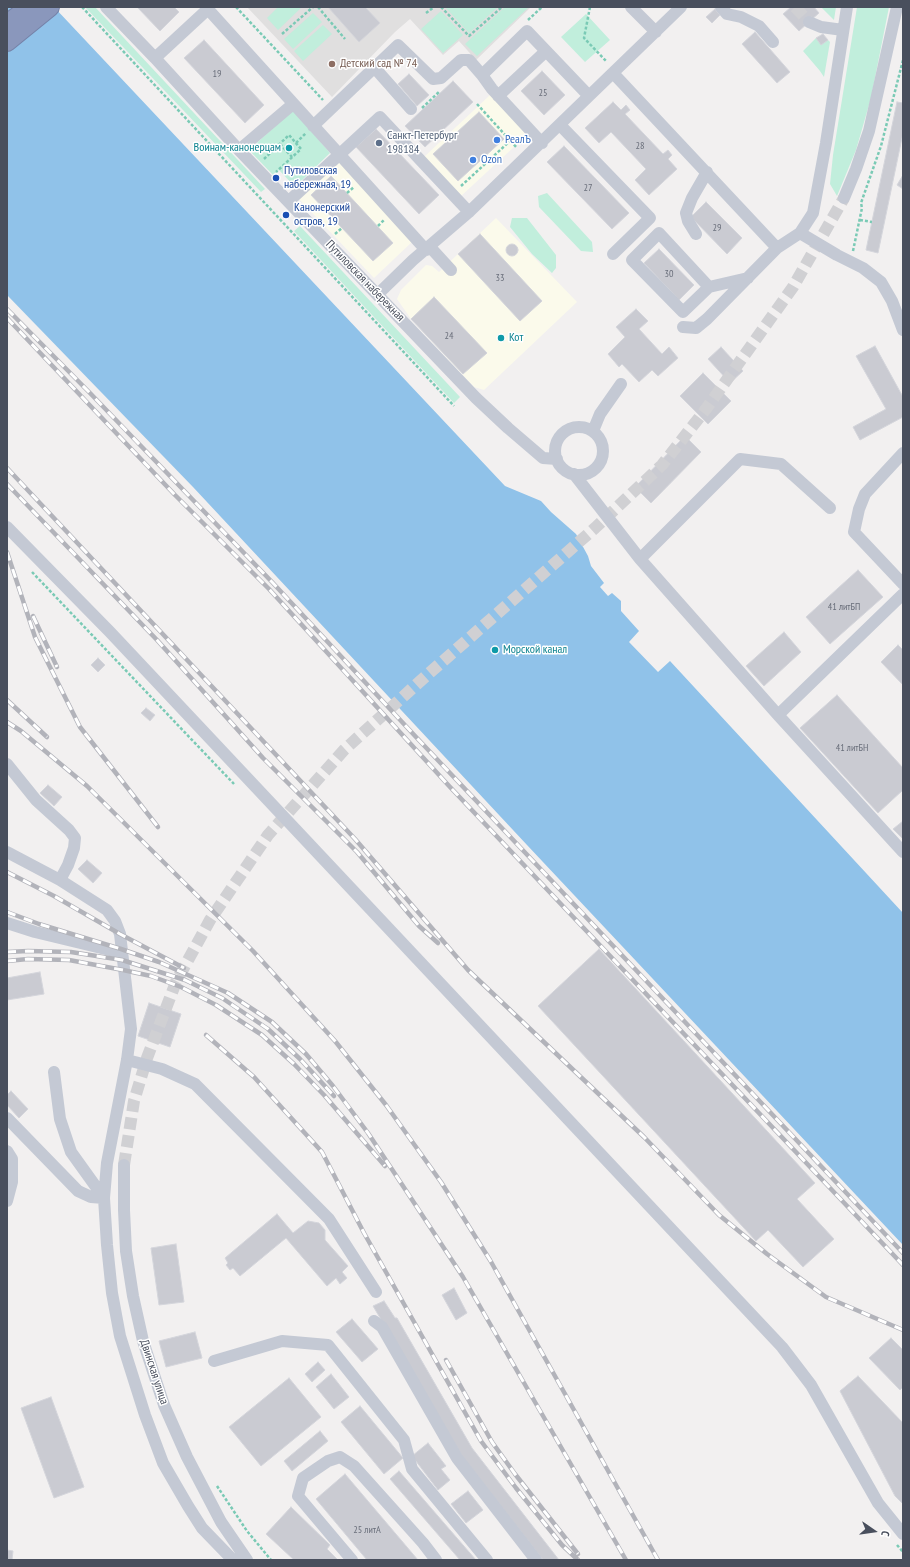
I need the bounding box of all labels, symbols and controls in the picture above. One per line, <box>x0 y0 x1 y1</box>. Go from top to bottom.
place label: Детский сад № 74 <box>340 57 417 71</box>
marker: Детский сад № 74 <box>327 59 337 69</box>
house number: 19 <box>213 68 221 80</box>
house number: 25 <box>539 87 547 99</box>
place label: Санкт-Петербург 198184 <box>387 129 457 157</box>
place label: РеалЪ <box>505 133 531 147</box>
marker: РеалЪ <box>492 135 502 145</box>
marker: Санкт-Петербург 198184 <box>374 138 384 148</box>
house number: 28 <box>636 140 644 152</box>
place label: Воинам-канонерцам <box>194 141 281 155</box>
marker: Воинам-канонерцам <box>284 143 294 153</box>
place label: Ozon <box>481 153 502 167</box>
marker: Ozon <box>468 155 478 165</box>
place label: Путиловская набережная, 19 <box>284 164 351 192</box>
marker: Путиловская набережная, 19 <box>271 173 281 183</box>
house number: 27 <box>584 182 592 194</box>
place label: Канонерский остров, 19 <box>294 201 350 229</box>
marker: Канонерский остров, 19 <box>281 210 291 220</box>
house number: 29 <box>713 222 721 234</box>
street label: Путиловская набережная <box>323 237 407 325</box>
house number: 30 <box>665 268 673 280</box>
house number: 33 <box>496 272 504 284</box>
house number: 24 <box>445 330 453 342</box>
place label: Кот <box>509 331 523 345</box>
marker: Кот <box>496 333 506 343</box>
house number: 41 литБП <box>828 601 860 613</box>
place label: Морской канал <box>503 643 567 657</box>
marker: Морской канал <box>490 645 500 655</box>
house number: 41 литБН <box>836 742 868 754</box>
street label: Двинская улица <box>137 1338 171 1406</box>
north arrow <box>854 1511 894 1551</box>
house number: 25 литА <box>353 1524 381 1536</box>
text: С <box>878 1530 893 1538</box>

